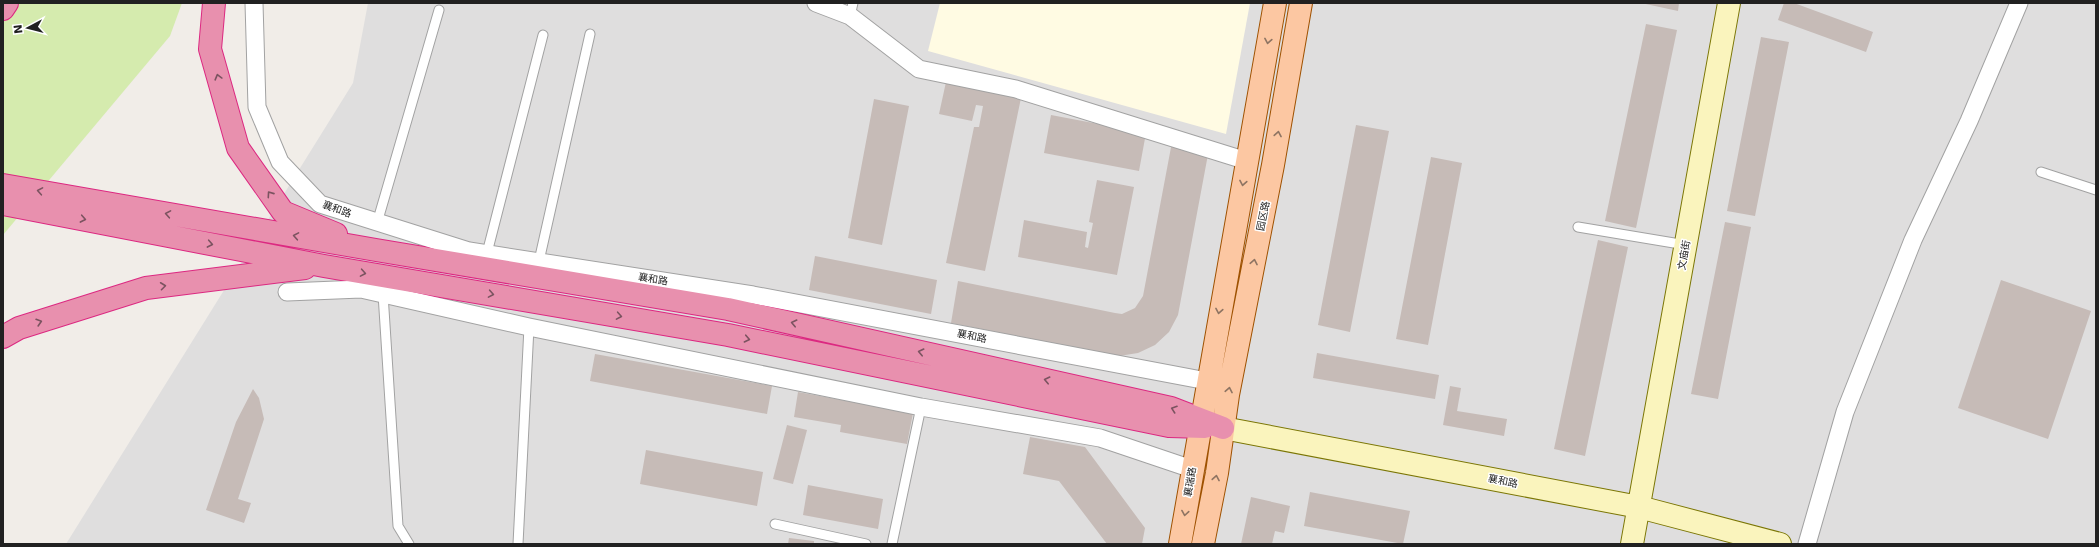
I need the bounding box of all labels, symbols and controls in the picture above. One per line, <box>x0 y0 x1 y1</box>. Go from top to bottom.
north arrow <box>8 8 48 48</box>
text: N <box>12 24 26 35</box>
one-way arrow <box>1264 38 1273 44</box>
one-way arrow <box>214 74 223 81</box>
one-way arrow <box>1273 131 1282 137</box>
one-way arrow <box>1239 180 1247 186</box>
one-way arrow <box>37 187 43 196</box>
one-way arrow <box>267 191 275 198</box>
street label: 襄和路 <box>321 199 353 219</box>
street label: 园区路 <box>1255 200 1271 232</box>
one-way arrow <box>165 210 171 219</box>
one-way arrow <box>79 214 86 223</box>
one-way arrow <box>293 233 299 241</box>
one-way arrow <box>207 239 213 247</box>
street label: 文庙街 <box>1676 239 1692 271</box>
one-way arrow <box>1249 259 1258 265</box>
one-way arrow <box>360 268 366 276</box>
street label: 襄和路 <box>637 271 669 287</box>
one-way arrow <box>160 282 166 291</box>
one-way arrow <box>488 290 494 298</box>
one-way arrow <box>1216 308 1224 314</box>
one-way arrow <box>616 312 622 320</box>
one-way arrow <box>35 318 42 327</box>
one-way arrow <box>790 320 797 328</box>
street label: 襄和路 <box>956 328 988 344</box>
one-way arrow <box>744 334 750 343</box>
one-way arrow <box>917 348 924 356</box>
one-way arrow <box>1044 377 1051 385</box>
one-way arrow <box>1225 387 1233 393</box>
one-way arrow <box>1171 406 1178 414</box>
street label: 襄瑞路 <box>1182 466 1198 498</box>
street label: 襄和路 <box>1487 473 1519 489</box>
one-way arrow <box>1211 475 1219 481</box>
one-way arrow <box>1181 510 1190 516</box>

